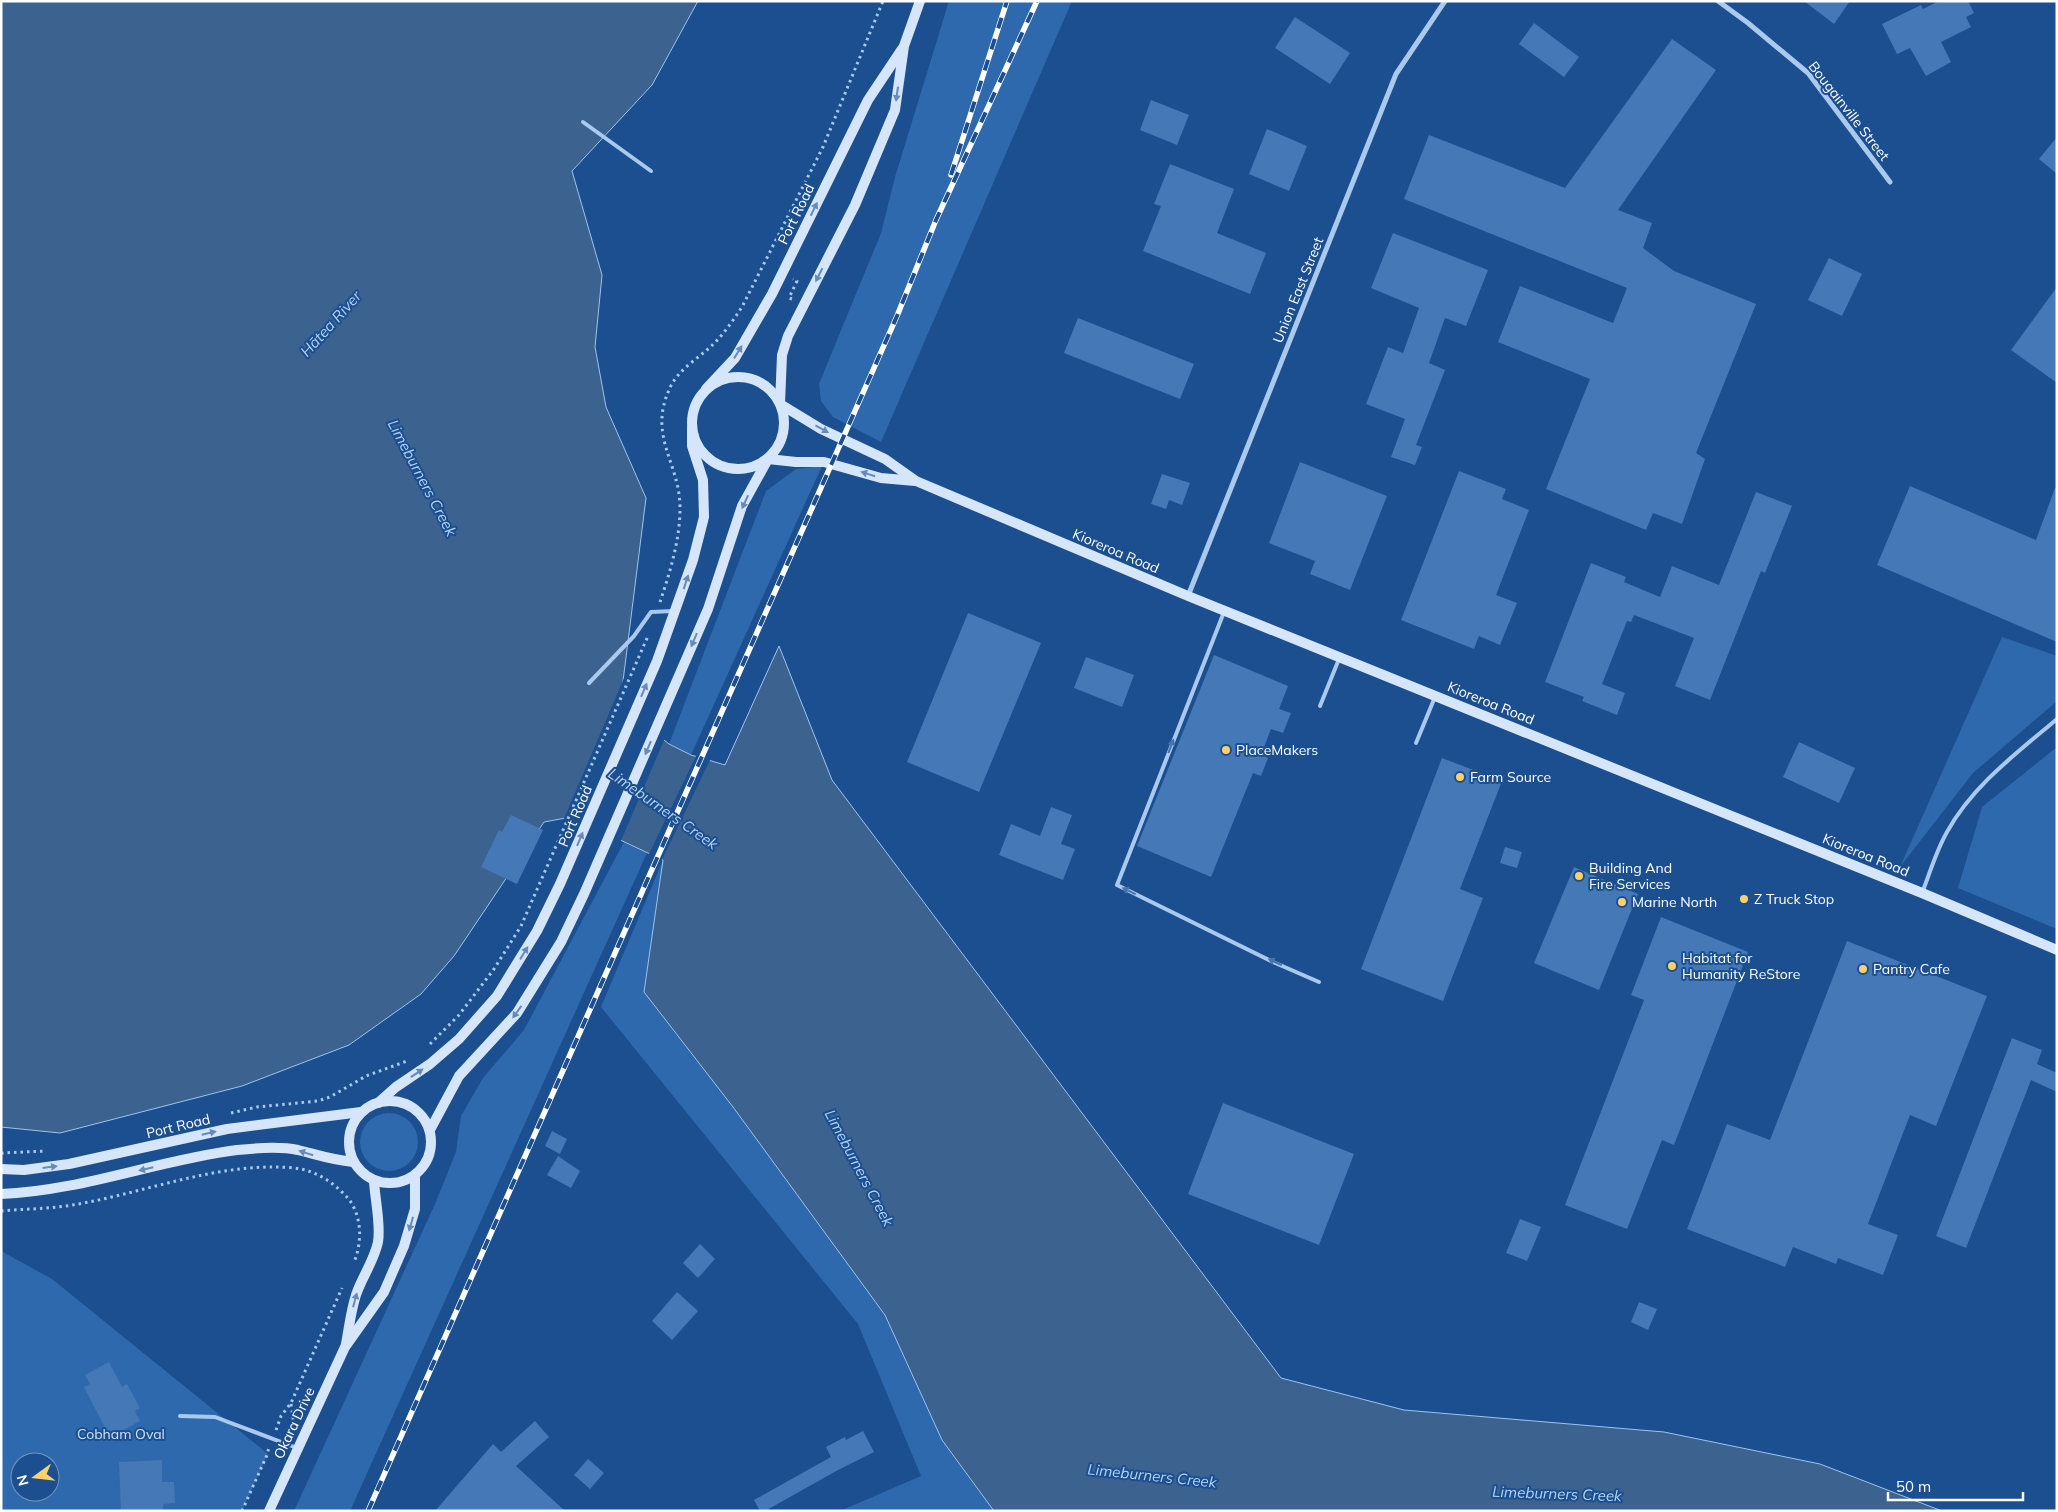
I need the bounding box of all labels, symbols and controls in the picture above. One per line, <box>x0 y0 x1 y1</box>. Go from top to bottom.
street label: Bougainville Street <box>1805 58 1893 164</box>
one-way arrow <box>893 86 901 102</box>
street label: Port Road <box>774 181 818 247</box>
one-way arrow <box>810 202 818 216</box>
street label: Union East Street <box>1269 234 1327 345</box>
one-way arrow <box>815 267 823 282</box>
water label: Hātea River <box>296 286 366 361</box>
one-way arrow <box>733 346 742 359</box>
water label: Limeburners Creek <box>384 416 462 541</box>
one-way arrow <box>815 425 829 433</box>
one-way arrow <box>860 470 875 478</box>
one-way arrow <box>740 495 748 509</box>
street label: Kioreroa Road <box>1070 525 1162 577</box>
one-way arrow <box>682 574 690 589</box>
one-way arrow <box>690 633 698 647</box>
street label: Kioreroa Road <box>1445 677 1537 729</box>
one-way arrow <box>641 683 649 697</box>
one-way arrow <box>1167 738 1175 753</box>
one-way arrow <box>643 741 651 755</box>
place label: PlaceMakers <box>1236 741 1318 759</box>
marker: PlaceMakers <box>1220 744 1232 756</box>
water label: Limeburners Creek <box>605 764 723 854</box>
place label: Farm Source <box>1470 768 1551 786</box>
marker: Farm Source <box>1454 771 1466 783</box>
street label: Port Road <box>554 783 596 849</box>
street label: Kioreroa Road <box>1820 829 1912 881</box>
one-way arrow <box>576 832 584 846</box>
place label: Building And Fire Services <box>1589 859 1672 893</box>
marker: Building And Fire Services <box>1573 870 1585 882</box>
one-way arrow <box>1121 887 1136 895</box>
place label: Z Truck Stop <box>1754 890 1834 908</box>
place label: Marine North <box>1632 893 1717 911</box>
marker: Z Truck Stop <box>1738 893 1750 905</box>
marker: Marine North <box>1616 896 1628 908</box>
one-way arrow <box>519 946 528 959</box>
place label: Habitat for Humanity ReStore <box>1682 949 1800 983</box>
one-way arrow <box>1267 958 1282 966</box>
marker: Habitat for Humanity ReStore <box>1666 960 1678 972</box>
place label: Pantry Cafe <box>1873 960 1950 978</box>
marker: Pantry Cafe <box>1857 963 1869 975</box>
one-way arrow <box>511 1005 522 1018</box>
one-way arrow <box>410 1068 423 1078</box>
water label: Limeburners Creek <box>821 1106 899 1231</box>
street label: Port Road <box>144 1110 212 1142</box>
one-way arrow <box>201 1129 216 1137</box>
one-way arrow <box>298 1148 313 1156</box>
one-way arrow <box>42 1163 58 1171</box>
one-way arrow <box>138 1165 153 1173</box>
one-way arrow <box>406 1217 414 1232</box>
one-way arrow <box>352 1292 360 1307</box>
street label: Okara Drive <box>270 1384 318 1462</box>
park label: Cobham Oval <box>77 1425 165 1443</box>
north arrow <box>10 1452 60 1502</box>
water label: Limeburners Creek <box>1087 1459 1219 1492</box>
scale bar <box>1888 1470 2023 1502</box>
text: N <box>12 1473 33 1488</box>
text: 50 m <box>1896 1477 1931 1496</box>
water label: Limeburners Creek <box>1492 1482 1623 1505</box>

